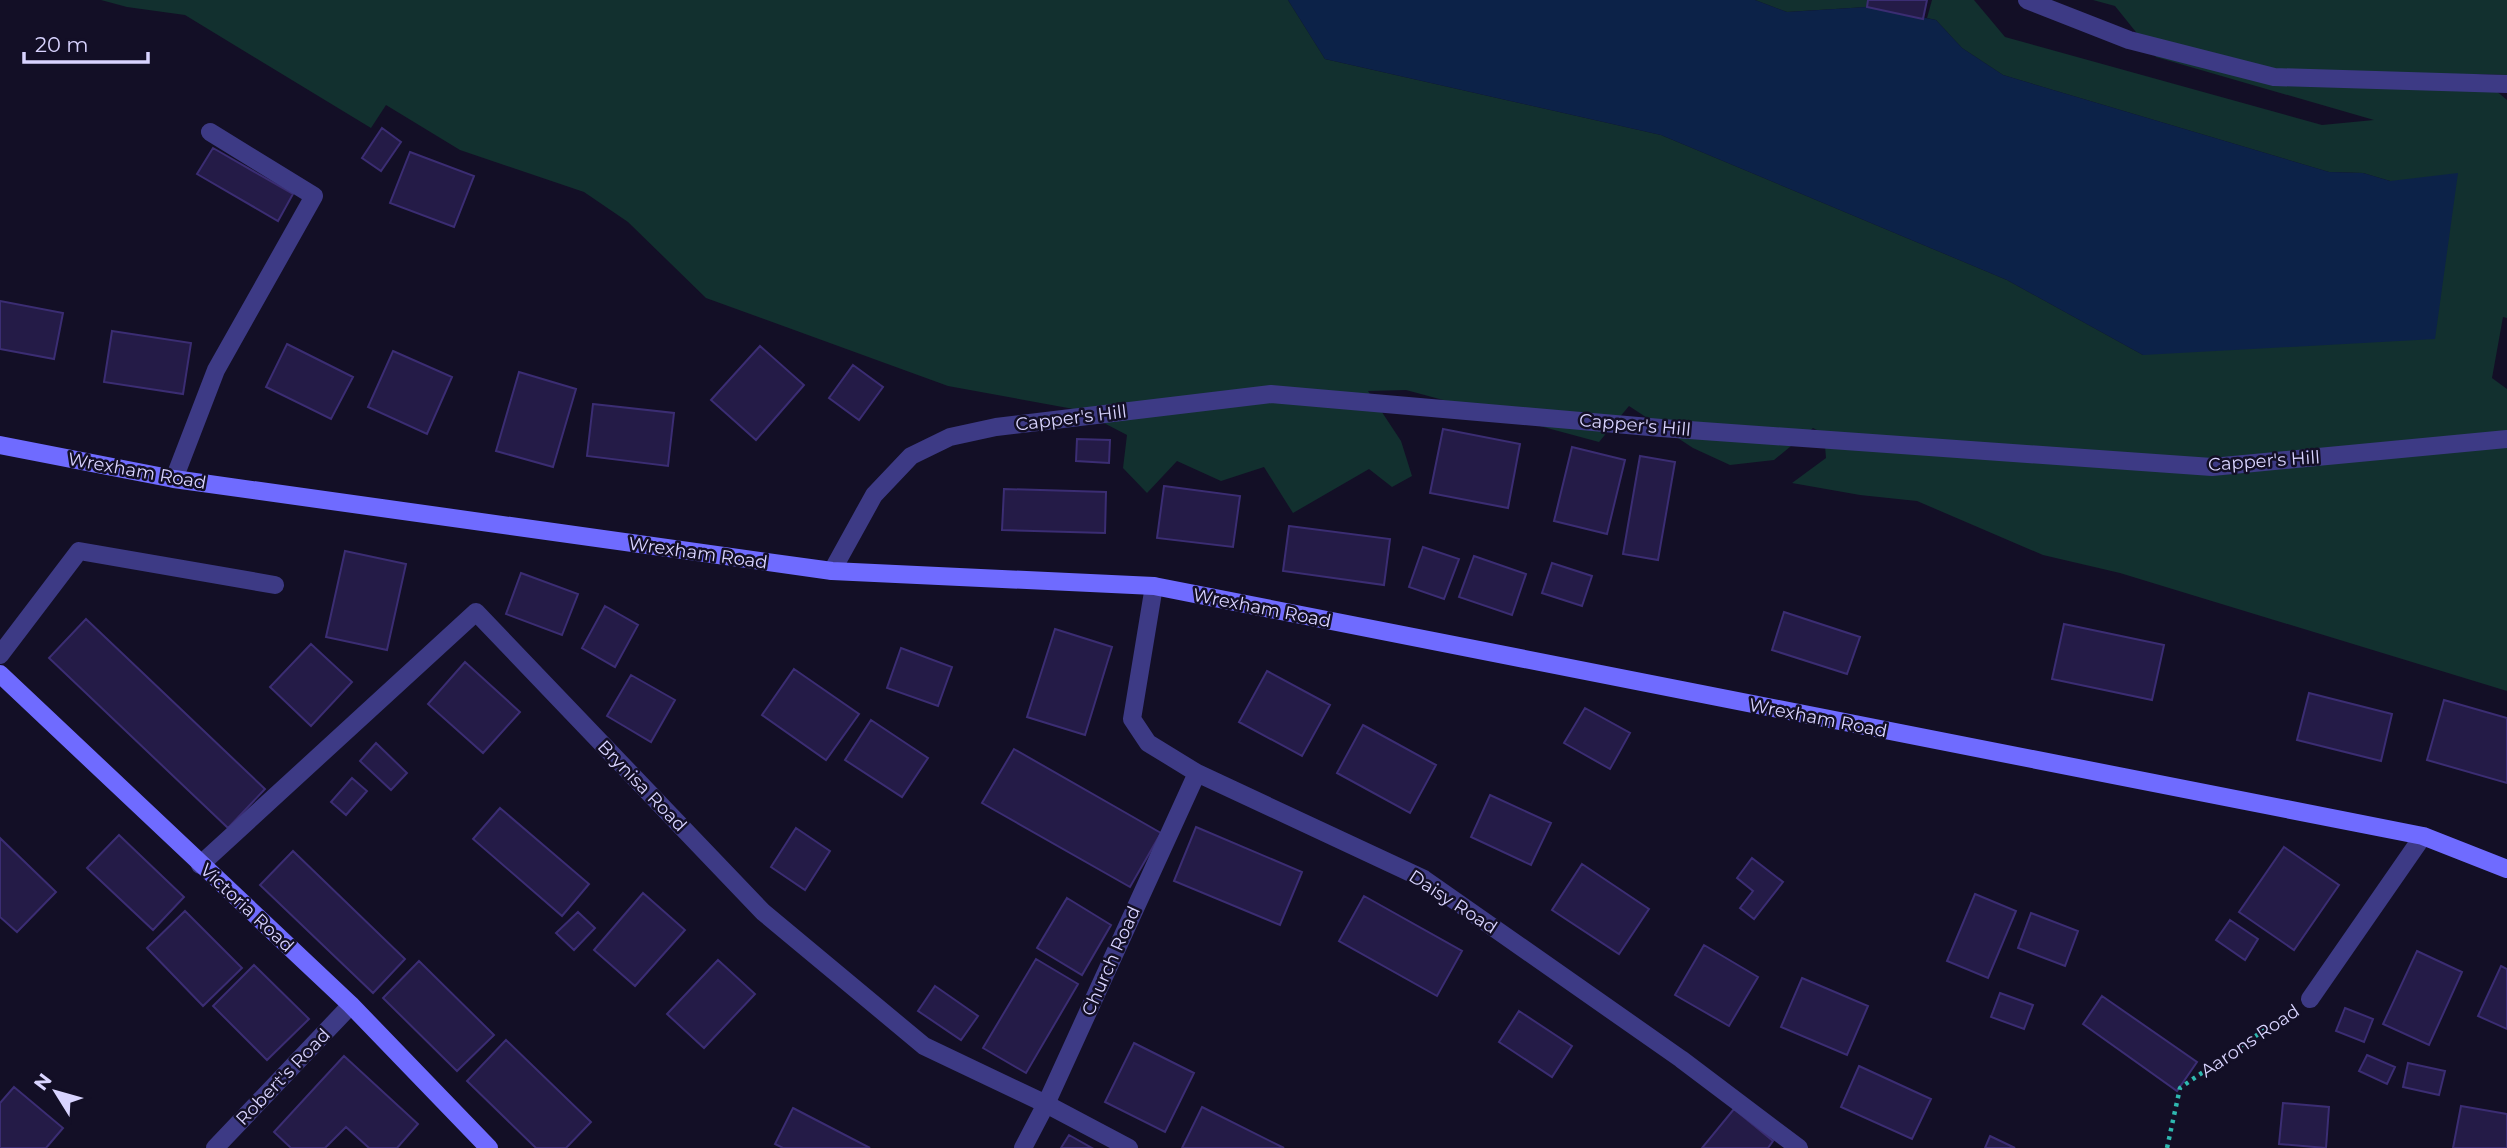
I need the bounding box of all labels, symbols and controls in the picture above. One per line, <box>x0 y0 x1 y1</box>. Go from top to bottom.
scale bar <box>24 21 149 65</box>
text: 20 m <box>35 32 89 57</box>
street label: Capper's Hill <box>1014 400 1128 436</box>
street label: Capper's Hill <box>1578 409 1692 441</box>
street label: Capper's Hill <box>2207 446 2321 476</box>
street label: Wrexham Road <box>66 448 208 494</box>
street label: Wrexham Road <box>627 532 769 574</box>
street label: Wrexham Road <box>1191 584 1333 632</box>
street label: Wrexham Road <box>1747 694 1889 742</box>
street label: Brynisa Road <box>593 736 691 836</box>
street label: Victoria Road <box>196 859 298 957</box>
street label: Daisy Road <box>1405 865 1501 939</box>
street label: Church Road <box>1077 903 1145 1019</box>
street label: Aarons Road <box>2196 1000 2304 1082</box>
street label: Robert's Road <box>231 1024 335 1130</box>
north arrow <box>21 1057 91 1127</box>
text: N <box>29 1069 57 1095</box>

